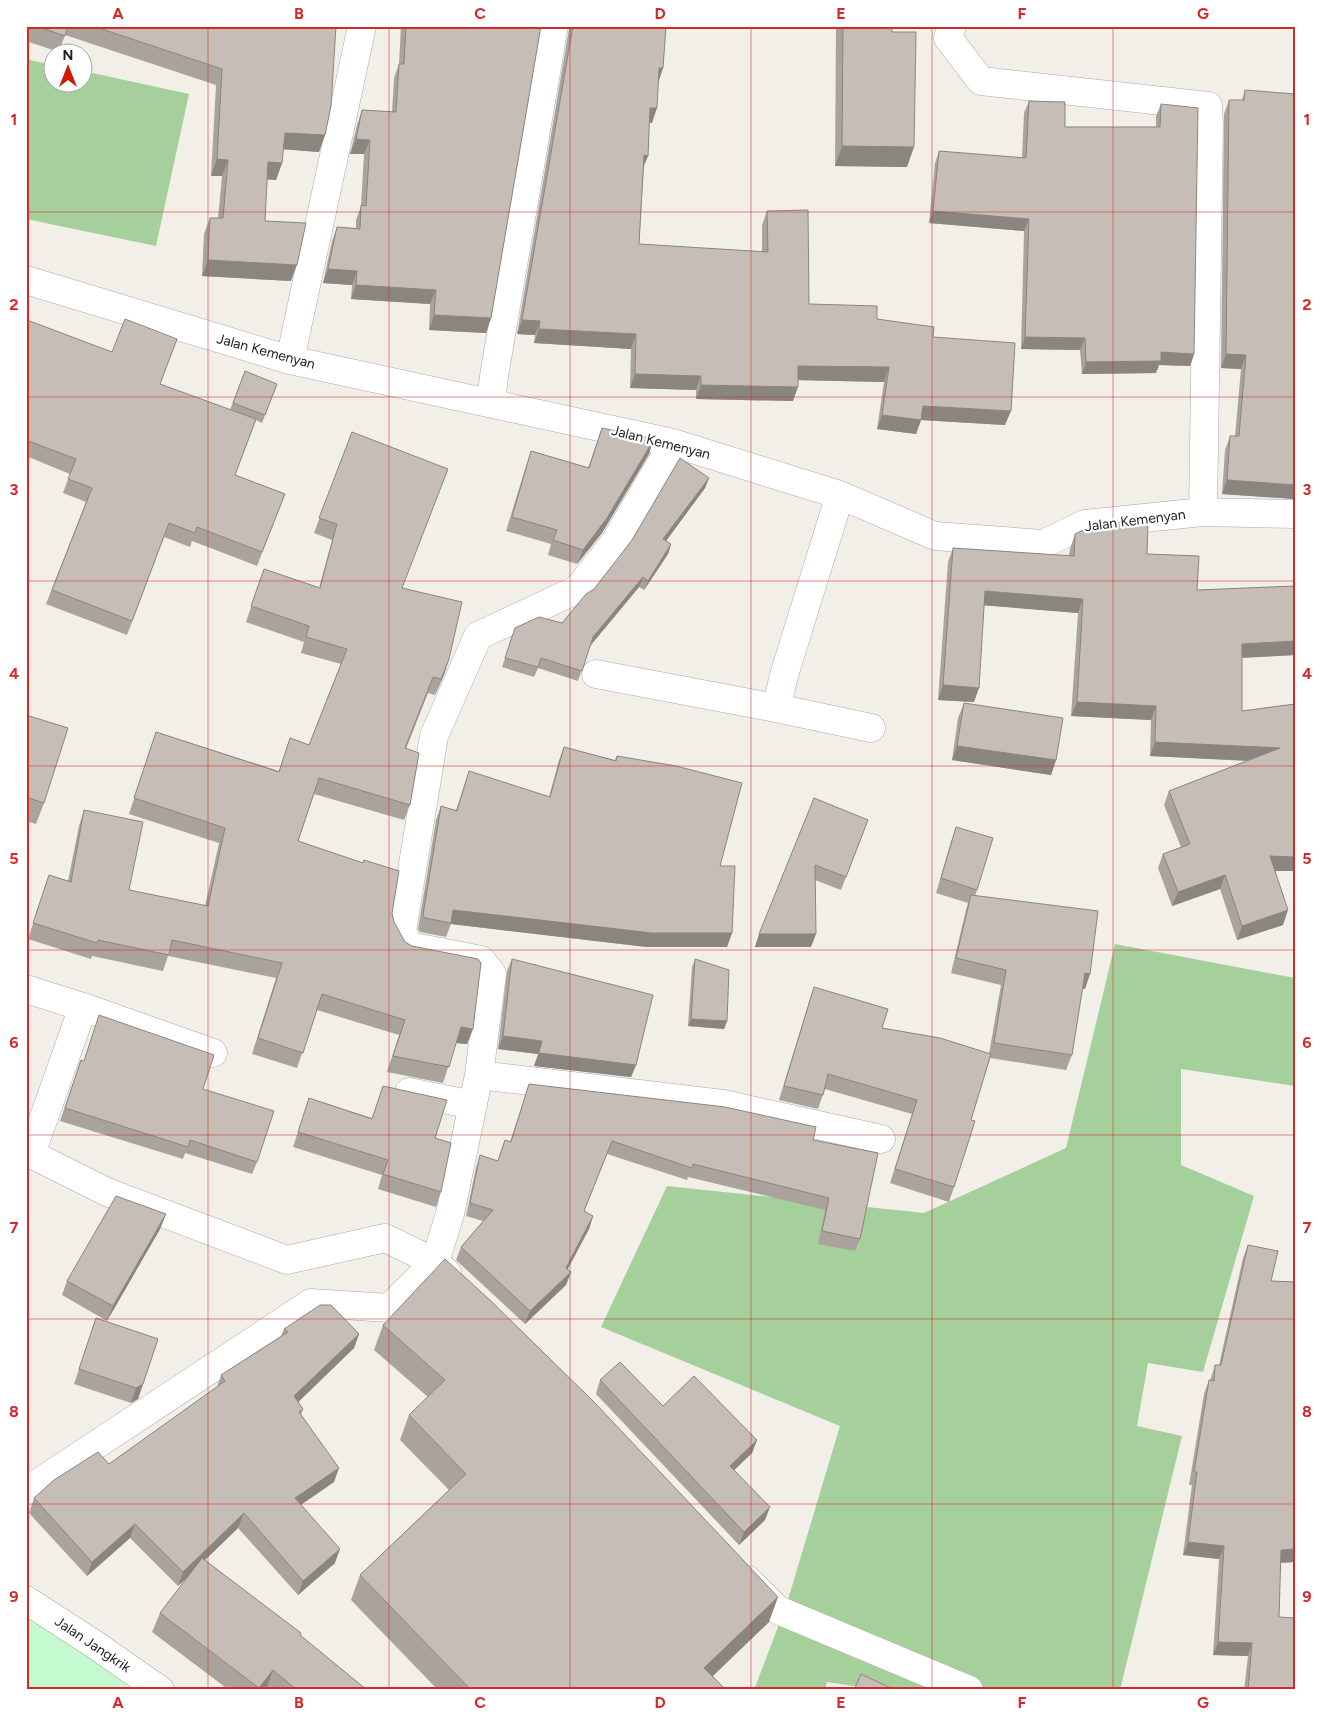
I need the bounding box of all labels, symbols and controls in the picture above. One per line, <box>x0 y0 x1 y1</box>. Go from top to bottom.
text: A <box>112 4 124 23</box>
text: B <box>294 4 304 23</box>
text: C <box>474 4 486 23</box>
text: D <box>654 4 666 23</box>
text: E <box>836 4 846 23</box>
text: F <box>1018 4 1027 23</box>
text: G <box>1197 4 1209 23</box>
north arrow <box>42 42 92 92</box>
text: N <box>63 47 73 64</box>
text: 1 <box>11 110 17 129</box>
text: 1 <box>1304 110 1310 129</box>
text: 2 <box>9 295 19 314</box>
text: 2 <box>1302 295 1312 314</box>
street label: Jalan Kemenyan <box>215 330 317 373</box>
street label: Jalan Kemenyan <box>610 422 712 463</box>
text: 3 <box>10 480 19 499</box>
text: 3 <box>1303 480 1312 499</box>
street label: Jalan Kemenyan <box>1084 506 1187 535</box>
text: 4 <box>9 664 19 683</box>
text: 4 <box>1302 664 1312 683</box>
text: 5 <box>9 849 19 868</box>
text: 5 <box>1302 849 1312 868</box>
text: 6 <box>9 1033 19 1052</box>
text: 6 <box>1302 1033 1312 1052</box>
text: 7 <box>10 1218 19 1237</box>
text: 7 <box>1303 1218 1312 1237</box>
text: 8 <box>9 1402 19 1421</box>
text: 8 <box>1302 1402 1312 1421</box>
text: 9 <box>9 1587 19 1606</box>
text: 9 <box>1302 1587 1312 1606</box>
street label: Jalan Jangkrik <box>52 1613 134 1676</box>
text: A <box>112 1693 124 1712</box>
text: B <box>294 1693 304 1712</box>
text: C <box>474 1693 486 1712</box>
text: D <box>654 1693 666 1712</box>
text: E <box>836 1693 846 1712</box>
text: F <box>1018 1693 1027 1712</box>
text: G <box>1197 1693 1209 1712</box>

